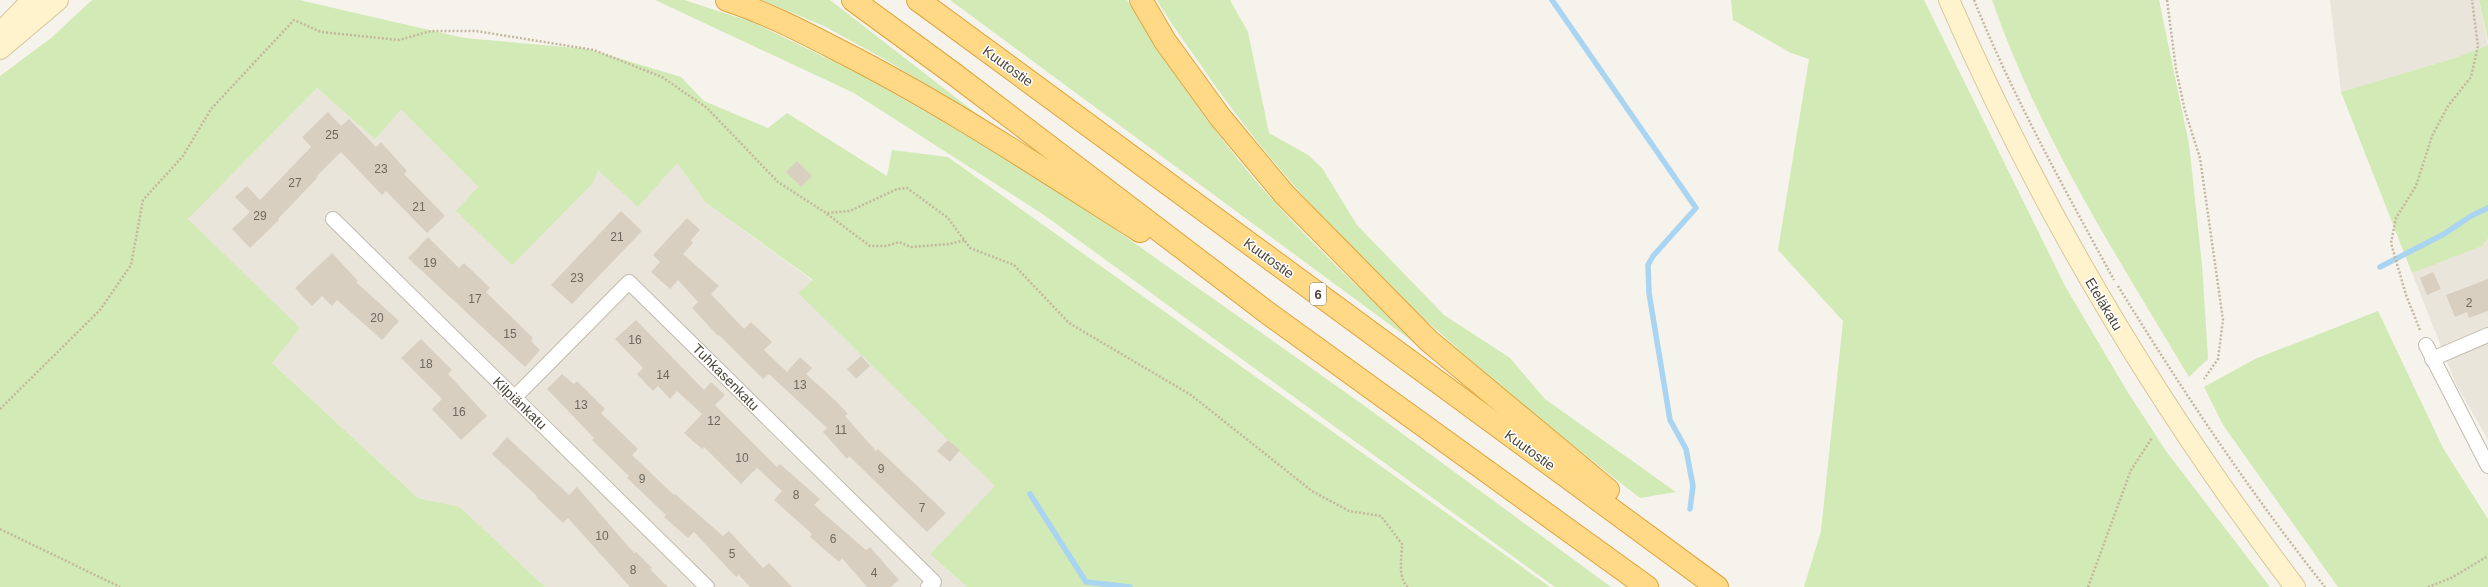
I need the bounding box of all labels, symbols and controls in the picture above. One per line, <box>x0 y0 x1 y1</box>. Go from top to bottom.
street label: Kuutostie <box>980 42 1036 90</box>
house number: 25 <box>325 128 339 142</box>
house number: 23 <box>374 162 388 176</box>
house number: 27 <box>288 176 302 190</box>
house number: 21 <box>412 200 426 214</box>
house number: 29 <box>253 209 267 223</box>
house number: 21 <box>610 230 624 244</box>
street label: Kuutostie <box>1241 234 1297 282</box>
house number: 19 <box>423 256 437 270</box>
house number: 23 <box>570 271 584 285</box>
street label: Eteläkatu <box>2082 275 2126 333</box>
road number: 6 <box>1310 283 1326 305</box>
house number: 17 <box>468 292 482 306</box>
house number: 2 <box>2466 296 2473 310</box>
house number: 20 <box>370 311 384 325</box>
house number: 15 <box>503 327 517 341</box>
house number: 16 <box>628 333 642 347</box>
street label: Tuhkasenkatu <box>689 340 763 414</box>
house number: 18 <box>419 357 433 371</box>
house number: 14 <box>656 368 670 382</box>
street label: Kilpiänkatu <box>490 373 550 433</box>
house number: 13 <box>793 378 807 392</box>
house number: 13 <box>574 398 588 412</box>
house number: 16 <box>452 405 466 419</box>
house number: 12 <box>707 414 721 428</box>
house number: 11 <box>835 423 848 437</box>
street label: Kuutostie <box>1502 426 1558 474</box>
house number: 10 <box>735 451 749 465</box>
house number: 9 <box>878 462 885 476</box>
house number: 9 <box>639 472 646 486</box>
house number: 8 <box>793 488 800 502</box>
house number: 7 <box>919 501 926 515</box>
house number: 10 <box>595 529 609 543</box>
house number: 6 <box>830 532 837 546</box>
house number: 5 <box>729 547 736 561</box>
house number: 8 <box>630 563 637 577</box>
house number: 4 <box>871 566 878 580</box>

